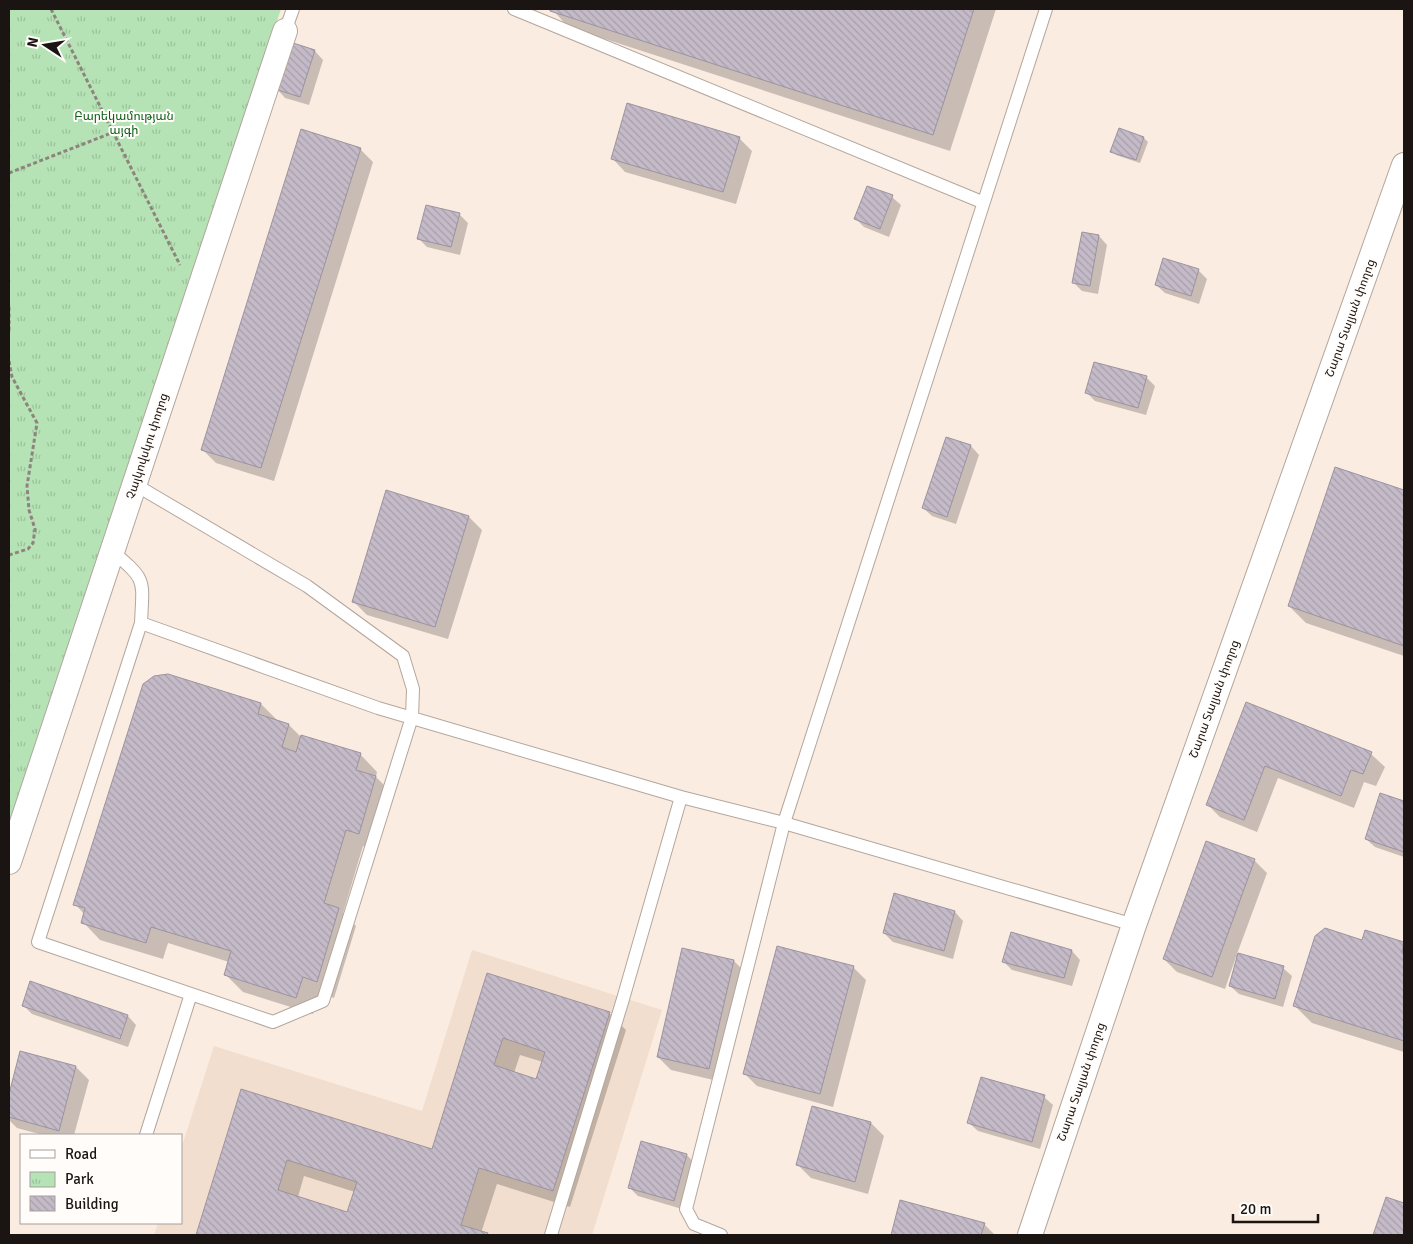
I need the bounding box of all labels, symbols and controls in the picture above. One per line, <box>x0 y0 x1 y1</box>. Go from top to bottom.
north arrow <box>20 20 70 70</box>
text: N <box>23 36 42 49</box>
park label: Բարեկամության այգի <box>74 109 174 138</box>
street label: Շարա Տալյան փողոց <box>1322 257 1379 379</box>
street label: Չայկովսկու փողոց <box>123 391 172 501</box>
street label: Շարա Տալյան փողոց <box>1186 638 1243 760</box>
street label: Շարա Տալյան փողոց <box>1054 1021 1109 1144</box>
legend <box>20 1134 182 1224</box>
text: Road <box>65 1145 97 1163</box>
text: Park <box>65 1170 94 1188</box>
scale bar <box>1233 1192 1318 1224</box>
text: Building <box>65 1195 119 1213</box>
text: 20 m <box>1240 1200 1271 1218</box>

